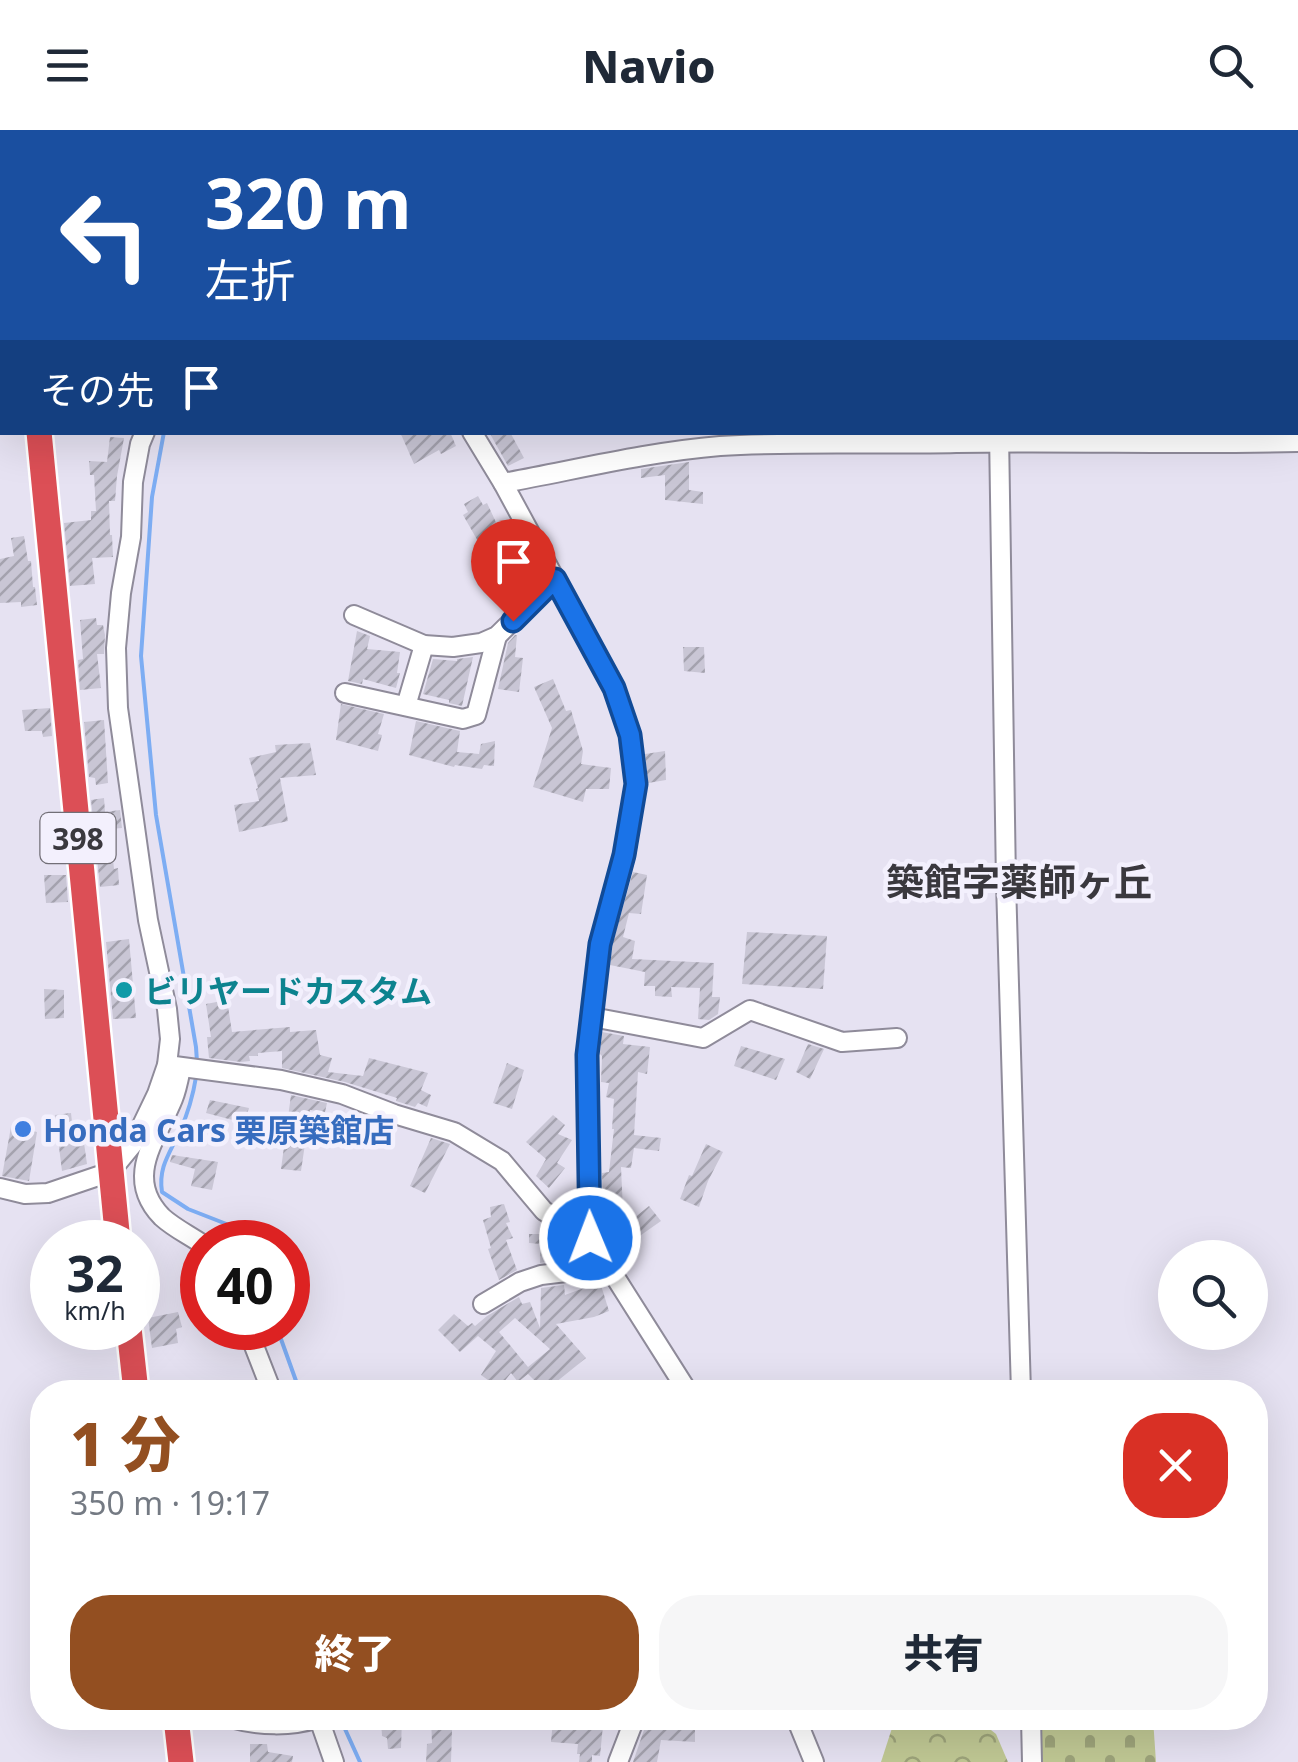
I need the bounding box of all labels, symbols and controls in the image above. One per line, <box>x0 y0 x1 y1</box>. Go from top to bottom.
text: Navio <box>582 35 716 96</box>
icon: menu <box>40 38 95 93</box>
icon: search <box>1203 38 1258 93</box>
text: 320 m <box>205 154 412 250</box>
icon: left <box>40 170 170 300</box>
text: 左折 <box>205 249 295 310</box>
icon: arrive <box>174 360 229 415</box>
text: その先 <box>40 363 154 415</box>
pin <box>471 519 556 622</box>
icon: arrive <box>486 534 541 589</box>
road number: 398 <box>40 813 116 863</box>
district label: 築館字薬師ヶ丘 <box>886 855 1152 907</box>
place label: ビリヤードカスタム <box>144 969 432 1012</box>
marker: ビリヤードカスタム <box>113 979 135 1001</box>
place label: Honda Cars 栗原築館店 <box>43 1108 394 1151</box>
marker: Honda Cars 栗原築館店 <box>12 1118 34 1140</box>
position arrow <box>538 1186 642 1290</box>
speed limit sign: 40 <box>180 1220 310 1350</box>
text: 32 <box>66 1239 124 1307</box>
map controls <box>1158 1240 1268 1350</box>
button: search <box>1158 1240 1268 1350</box>
text: km/h <box>64 1293 126 1327</box>
text: 1 分 <box>70 1402 180 1484</box>
button: close <box>1123 1413 1228 1518</box>
text: 350 m · 19:17 <box>70 1481 270 1524</box>
button: 終了 <box>70 1595 639 1710</box>
button: 共有 <box>659 1595 1228 1710</box>

